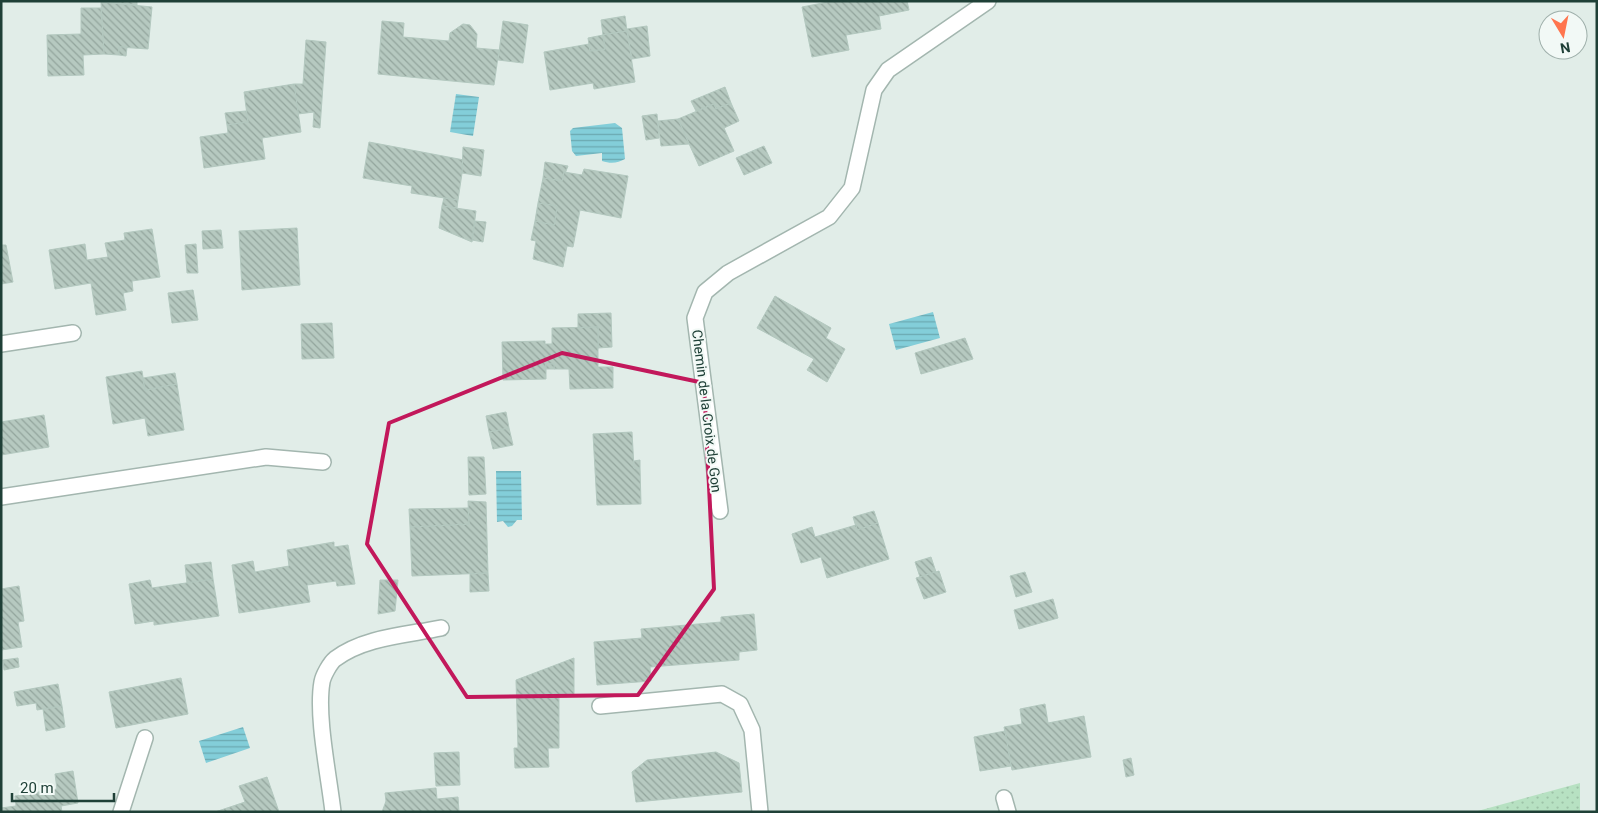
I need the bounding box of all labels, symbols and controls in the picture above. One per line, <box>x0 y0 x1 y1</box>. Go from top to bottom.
north arrow <box>1538 10 1588 60</box>
text: N <box>1559 39 1572 57</box>
street label: Chemin de la Croix de Gon <box>689 329 725 493</box>
scale bar <box>12 770 115 802</box>
text: 20 m <box>20 779 54 797</box>

